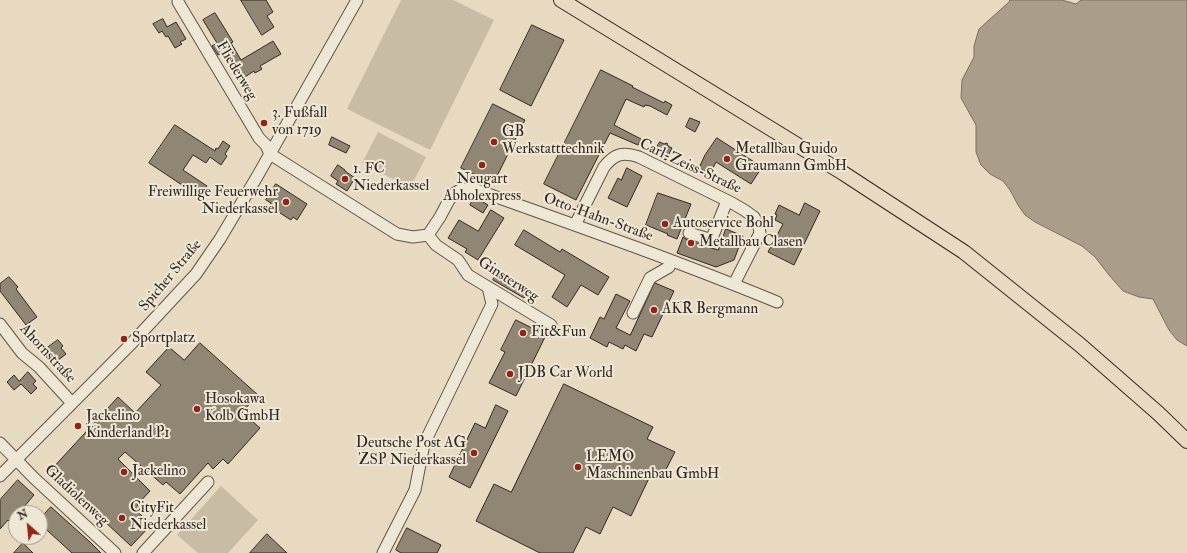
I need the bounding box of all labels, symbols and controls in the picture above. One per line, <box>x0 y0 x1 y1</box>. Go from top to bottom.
street label: Fliederweg <box>211 38 261 104</box>
place label: 3. Fußfall von 1719 <box>272 105 327 140</box>
marker: 3. Fußfall von 1719 <box>259 118 269 128</box>
place label: GB Werkstatttechnik <box>502 124 605 159</box>
street label: Carl-Zeiss-Straße <box>636 136 744 198</box>
marker: GB Werkstatttechnik <box>489 137 499 147</box>
place label: Metallbau Guido Graumann GmbH <box>735 141 847 176</box>
marker: Metallbau Guido Graumann GmbH <box>722 154 732 164</box>
marker: Neugart Abholexpress <box>477 160 487 170</box>
place label: 1. FC Niederkassel <box>353 161 429 196</box>
place label: Neugart Abholexpress <box>443 171 521 206</box>
marker: 1. FC Niederkassel <box>340 174 350 184</box>
place label: Freiwillige Feuerwehr Niederkassel <box>148 184 278 219</box>
street label: Otto-Hahn-Straße <box>541 190 655 246</box>
marker: Freiwillige Feuerwehr Niederkassel <box>281 197 291 207</box>
place label: Autoservice Bohl <box>673 215 774 233</box>
marker: Autoservice Bohl <box>660 219 670 229</box>
place label: Metallbau Clasen <box>699 234 803 252</box>
street label: Spicher Straße <box>136 236 206 316</box>
marker: Metallbau Clasen <box>686 238 696 248</box>
street label: Ginsterweg <box>474 254 542 306</box>
place label: AKR Bergmann <box>662 301 758 319</box>
marker: AKR Bergmann <box>649 305 659 315</box>
street label: Ahornstraße <box>15 321 79 387</box>
place label: Fit&Fun <box>531 324 586 342</box>
marker: Fit&Fun <box>518 328 528 338</box>
place label: Sportplatz <box>132 330 195 348</box>
marker: Sportplatz <box>119 334 129 344</box>
place label: JDB Car World <box>518 365 613 383</box>
marker: JDB Car World <box>505 369 515 379</box>
place label: Hosokawa Kolb GmbH <box>205 391 280 426</box>
marker: Hosokawa Kolb GmbH <box>192 404 202 414</box>
place label: Jackelino Kinderland P1 <box>86 408 170 443</box>
marker: Jackelino Kinderland P1 <box>73 421 83 431</box>
place label: Deutsche Post AG ZSP Niederkassel <box>356 435 466 470</box>
marker: Deutsche Post AG ZSP Niederkassel <box>469 448 479 458</box>
place label: LEMO Maschinenbau GmbH <box>586 449 719 484</box>
street label: Gladiolenweg <box>40 462 112 530</box>
marker: LEMO Maschinenbau GmbH <box>573 462 583 472</box>
place label: Jackelino <box>132 463 186 481</box>
marker: Jackelino <box>119 467 129 477</box>
place label: CityFit Niederkassel <box>130 500 206 535</box>
north arrow <box>8 505 48 545</box>
text: N <box>15 507 30 523</box>
marker: CityFit Niederkassel <box>117 513 127 523</box>

